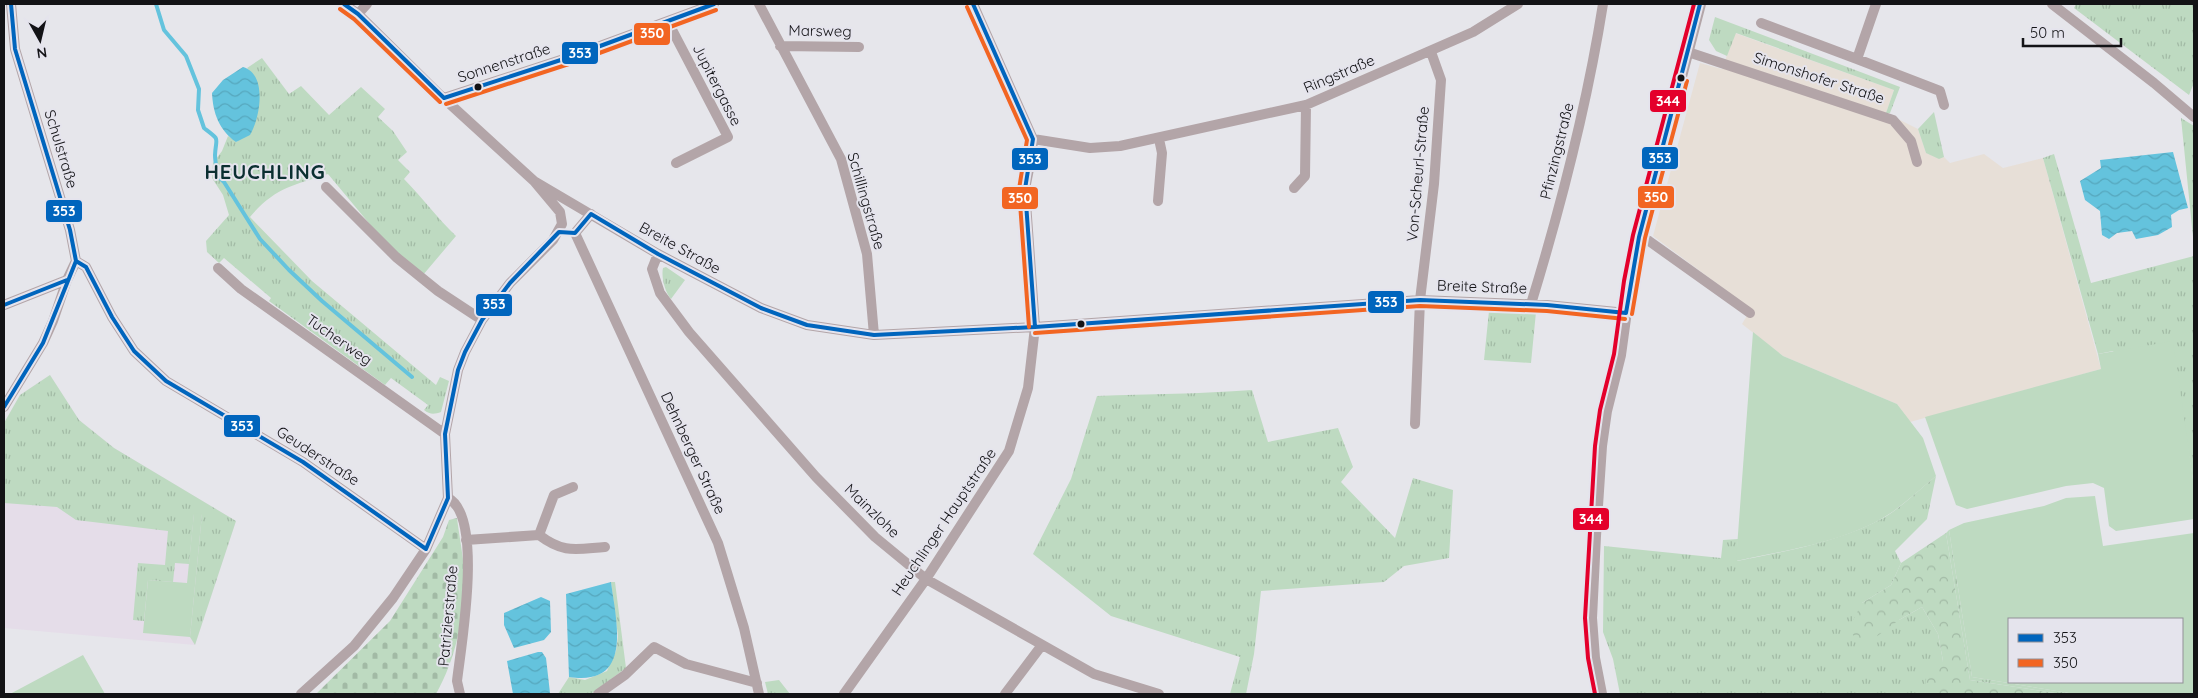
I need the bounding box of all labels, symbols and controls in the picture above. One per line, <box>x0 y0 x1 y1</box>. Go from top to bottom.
north arrow <box>15 15 65 65</box>
scale bar <box>2023 15 2120 47</box>
street label: Marsweg <box>788 20 852 41</box>
line badge: 350 <box>633 22 671 46</box>
text: 50 m <box>2030 23 2065 42</box>
text: 350 <box>640 24 664 42</box>
street label: Sonnenstraße <box>455 39 553 86</box>
line badge: 353 <box>561 41 599 65</box>
street label: Jupitergasse <box>689 41 746 129</box>
text: N <box>35 43 48 63</box>
text: 353 <box>568 44 592 62</box>
street label: Simonshofer Straße <box>1751 47 1887 108</box>
street label: Ringstraße <box>1300 50 1377 97</box>
unlabelled marker <box>1676 73 1686 83</box>
unlabelled marker <box>473 82 483 92</box>
line badge: 344 <box>1649 89 1687 113</box>
text: 344 <box>1656 92 1680 110</box>
street label: Pfinzingstraße <box>1535 101 1578 201</box>
street label: Von-Scheurl-Straße <box>1402 105 1433 242</box>
street label: Schulstraße <box>41 107 82 190</box>
line badge: 353 <box>1641 146 1679 170</box>
line badge: 353 <box>1011 147 1049 171</box>
text: 353 <box>1648 149 1672 167</box>
street label: Schillingstraße <box>844 150 889 252</box>
text: 353 <box>1018 150 1042 168</box>
district label: HEUCHLING <box>204 159 326 184</box>
line badge: 350 <box>1637 185 1675 209</box>
line badge: 350 <box>1001 186 1039 210</box>
text: 350 <box>1644 188 1668 206</box>
text: 350 <box>1008 189 1032 207</box>
line badge: 353 <box>45 199 83 223</box>
text: 353 <box>52 202 76 220</box>
street label: Breite Straße <box>636 217 724 278</box>
street label: Breite Straße <box>1437 275 1527 298</box>
line badge: 353 <box>1367 290 1405 314</box>
line badge: 353 <box>475 293 513 317</box>
text: 353 <box>1374 293 1398 311</box>
text: 353 <box>482 295 506 313</box>
street label: Tucherweg <box>303 310 376 369</box>
unlabelled marker <box>1076 319 1086 329</box>
street label: Dehnberger Straße <box>657 389 730 517</box>
line badge: 353 <box>223 414 261 438</box>
text: 353 <box>230 417 254 435</box>
street label: Geuderstraße <box>273 422 363 489</box>
street label: Heuchlinger Hauptstraße <box>887 444 1000 599</box>
street label: Mainzlohe <box>841 480 904 542</box>
line badge: 344 <box>1572 507 1610 531</box>
text: 344 <box>1579 510 1603 528</box>
street label: Patrizierstraße <box>434 565 461 667</box>
legend <box>2008 618 2183 683</box>
text: 353 <box>2053 628 2077 647</box>
text: 350 <box>2053 653 2078 672</box>

